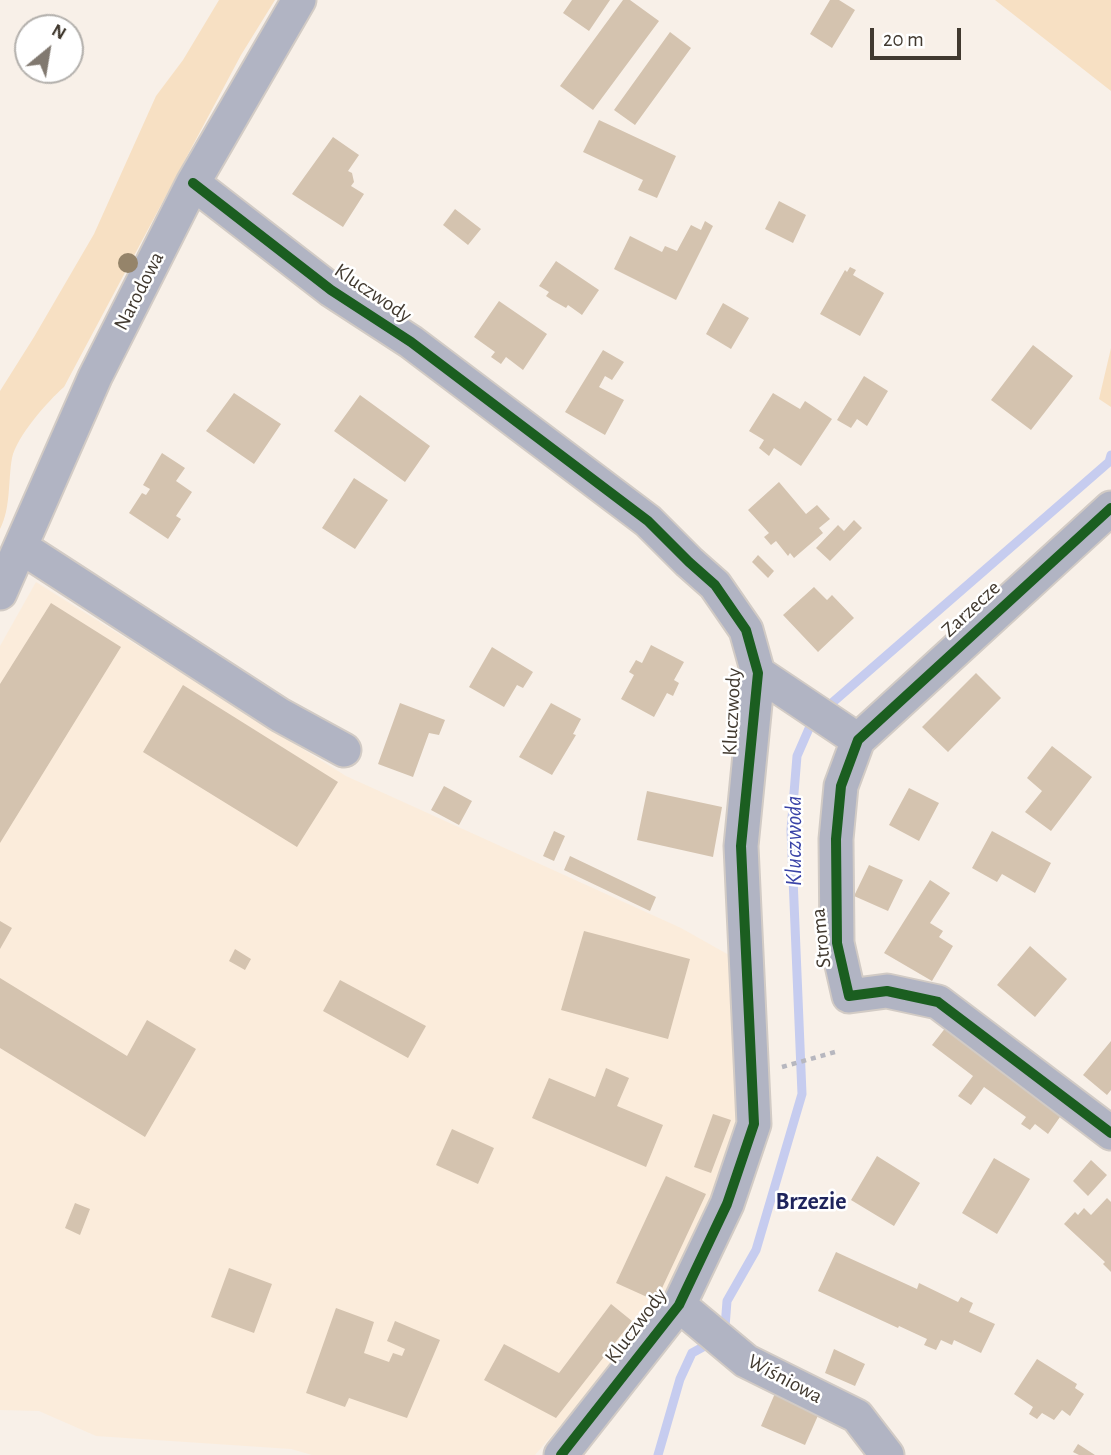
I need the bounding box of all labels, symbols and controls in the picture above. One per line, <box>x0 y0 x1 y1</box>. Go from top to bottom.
north arrow <box>14 14 84 84</box>
scale bar <box>873 14 964 58</box>
text: N <box>48 21 69 44</box>
text: 20 m <box>883 29 924 50</box>
street label: Narodowa <box>109 247 169 335</box>
street label: Kluczwody <box>329 258 417 328</box>
street label: Zarzecze <box>936 575 1006 643</box>
street label: Kluczwody <box>717 667 747 757</box>
water label: Kluczwoda <box>780 796 808 886</box>
street label: Stroma <box>805 907 837 969</box>
district label: Brzezie <box>775 1188 847 1216</box>
street label: Kluczwody <box>599 1283 673 1369</box>
street label: Wiśniowa <box>743 1349 827 1409</box>

